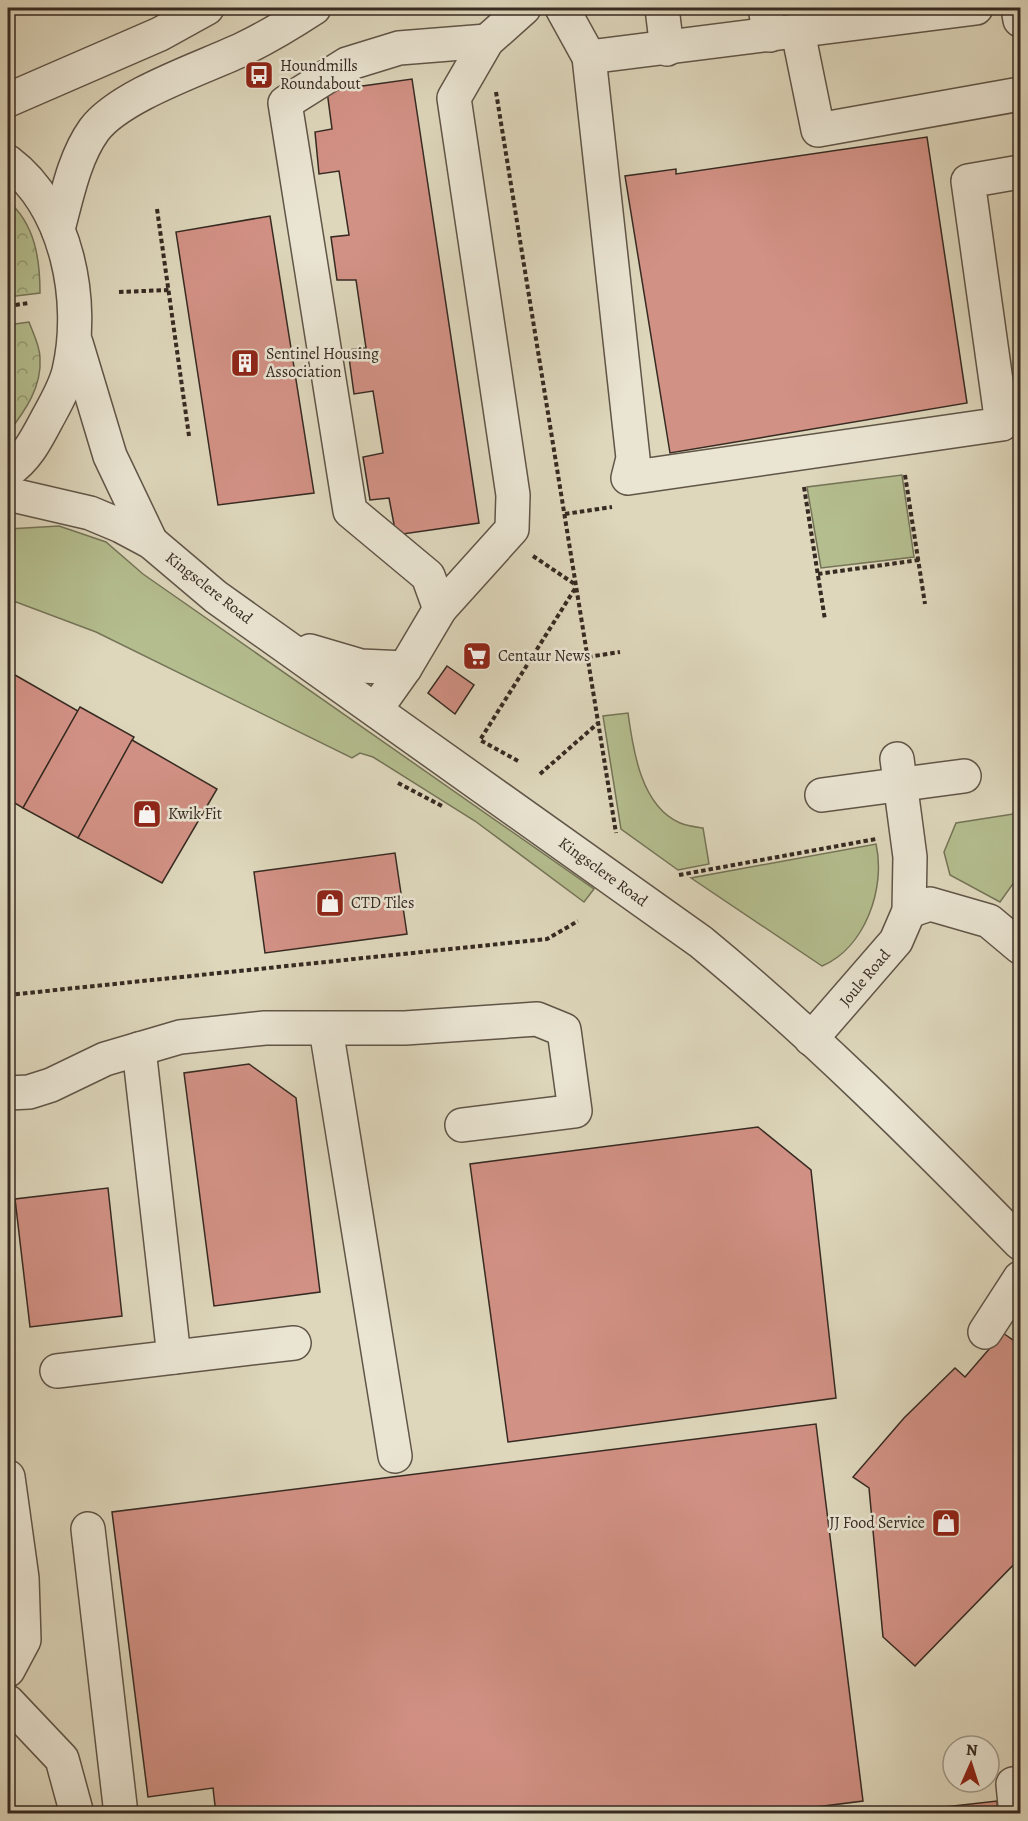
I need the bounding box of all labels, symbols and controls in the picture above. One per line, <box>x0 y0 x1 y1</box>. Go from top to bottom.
place label: Houndmills Roundabout <box>280 55 361 95</box>
bus stop icon: Houndmills Roundabout <box>243 59 275 91</box>
place label: Sentinel Housing Association <box>265 343 379 383</box>
building icon: Sentinel Housing Association <box>229 347 261 379</box>
street label: Kingsclere Road <box>161 547 258 629</box>
supermarket icon: Centaur News <box>461 640 493 672</box>
place label: Centaur News <box>498 645 590 667</box>
shop icon: Kwik Fit <box>131 798 163 830</box>
place label: Kwik Fit <box>168 803 222 825</box>
street label: Kingsclere Road <box>554 832 652 912</box>
shop icon: CTD Tiles <box>314 887 346 919</box>
place label: CTD Tiles <box>351 892 414 914</box>
street label: Joule Road <box>834 944 896 1011</box>
shop icon: JJ Food Service <box>930 1507 962 1539</box>
place label: JJ Food Service <box>829 1512 925 1534</box>
north arrow <box>941 1734 1001 1794</box>
text: N <box>965 1739 978 1761</box>

